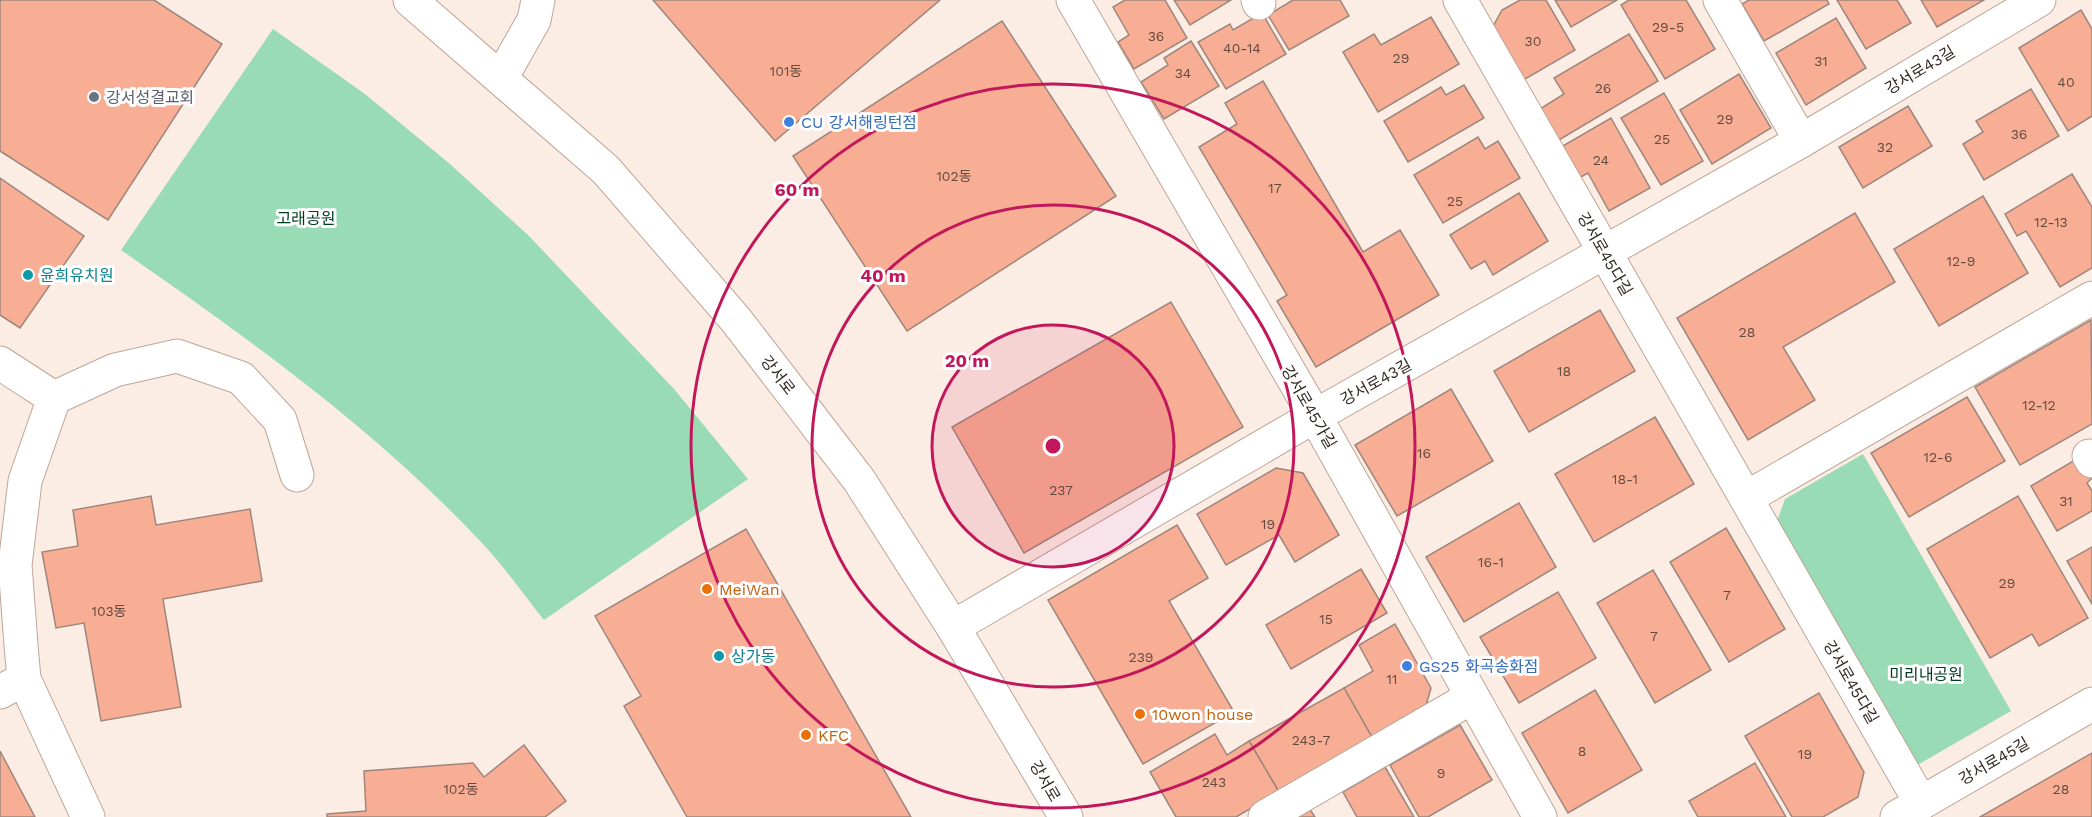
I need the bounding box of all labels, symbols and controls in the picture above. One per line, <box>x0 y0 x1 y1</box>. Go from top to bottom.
house number: 29-5 <box>1652 19 1684 35</box>
house number: 36 <box>1148 28 1164 44</box>
house number: 30 <box>1525 33 1541 49</box>
house number: 40-14 <box>1223 40 1261 56</box>
street label: 강서로43길 <box>1882 42 1958 98</box>
house number: 29 <box>1393 50 1409 66</box>
house number: 31 <box>1814 53 1828 69</box>
house number: 101동 <box>770 63 802 79</box>
house number: 34 <box>1175 65 1191 81</box>
house number: 40 <box>2057 74 2075 90</box>
house number: 26 <box>1595 80 1611 96</box>
place label: 강서성결교회 <box>106 88 194 107</box>
marker: 강서성결교회 <box>87 90 101 104</box>
house number: 29 <box>1717 111 1733 127</box>
place label: CU 강서해링턴점 <box>801 113 917 132</box>
marker: CU 강서해링턴점 <box>782 115 796 129</box>
house number: 36 <box>2011 126 2027 142</box>
house number: 25 <box>1654 131 1670 147</box>
house number: 32 <box>1877 139 1893 155</box>
house number: 24 <box>1593 152 1609 168</box>
house number: 102동 <box>936 168 972 184</box>
text: 60 m <box>775 179 819 200</box>
house number: 17 <box>1268 180 1282 196</box>
house number: 25 <box>1447 193 1463 209</box>
park label: 고래공원 <box>277 209 335 228</box>
street label: 강서로45다길 <box>1574 209 1636 299</box>
house number: 12-13 <box>2034 214 2068 230</box>
house number: 12-9 <box>1947 253 1975 269</box>
text: 40 m <box>860 265 906 286</box>
place label: 윤희유치원 <box>40 266 114 285</box>
marker: 윤희유치원 <box>21 268 35 282</box>
house number: 28 <box>1739 324 1755 340</box>
text: 20 m <box>945 350 989 371</box>
street label: 강서로 <box>757 352 799 398</box>
street label: 강서로43길 <box>1337 355 1415 409</box>
street label: 강서로45가길 <box>1278 362 1340 452</box>
house number: 18 <box>1557 363 1571 379</box>
house number: 12-12 <box>2022 397 2056 413</box>
centre of rings <box>1043 436 1063 456</box>
house number: 16 <box>1417 445 1431 461</box>
house number: 12-6 <box>1924 449 1953 465</box>
house number: 18-1 <box>1612 471 1638 487</box>
house number: 237 <box>1049 482 1073 498</box>
house number: 31 <box>2059 493 2073 509</box>
house number: 19 <box>1261 516 1275 532</box>
house number: 16-1 <box>1478 554 1504 570</box>
house number: 29 <box>1999 575 2015 591</box>
place label: MeiWan <box>719 580 780 599</box>
marker: MeiWan <box>700 582 714 596</box>
house number: 7 <box>1723 587 1731 603</box>
house number: 103동 <box>92 603 127 619</box>
house number: 15 <box>1319 611 1333 627</box>
house number: 7 <box>1650 628 1658 644</box>
street label: 강서로45다길 <box>1820 637 1882 727</box>
place label: 상가동 <box>731 647 775 666</box>
marker: 상가동 <box>712 649 726 663</box>
house number: 239 <box>1129 649 1153 665</box>
place label: GS25 화곡송화점 <box>1419 657 1539 676</box>
marker: GS25 화곡송화점 <box>1400 659 1414 673</box>
park label: 미리내공원 <box>1889 665 1963 684</box>
house number: 11 <box>1387 671 1397 687</box>
place label: 10won house <box>1152 705 1253 724</box>
marker: 10won house <box>1133 707 1147 721</box>
place label: KFC <box>818 726 849 745</box>
marker: KFC <box>799 728 813 742</box>
house number: 243-7 <box>1292 732 1330 748</box>
street label: 강서로45길 <box>1955 733 2033 789</box>
house number: 8 <box>1578 743 1586 759</box>
house number: 19 <box>1798 746 1812 762</box>
street label: 강서로 <box>1026 757 1064 805</box>
house number: 9 <box>1437 765 1445 781</box>
house number: 243 <box>1202 774 1226 790</box>
house number: 102동 <box>443 781 479 797</box>
house number: 28 <box>2053 781 2069 797</box>

